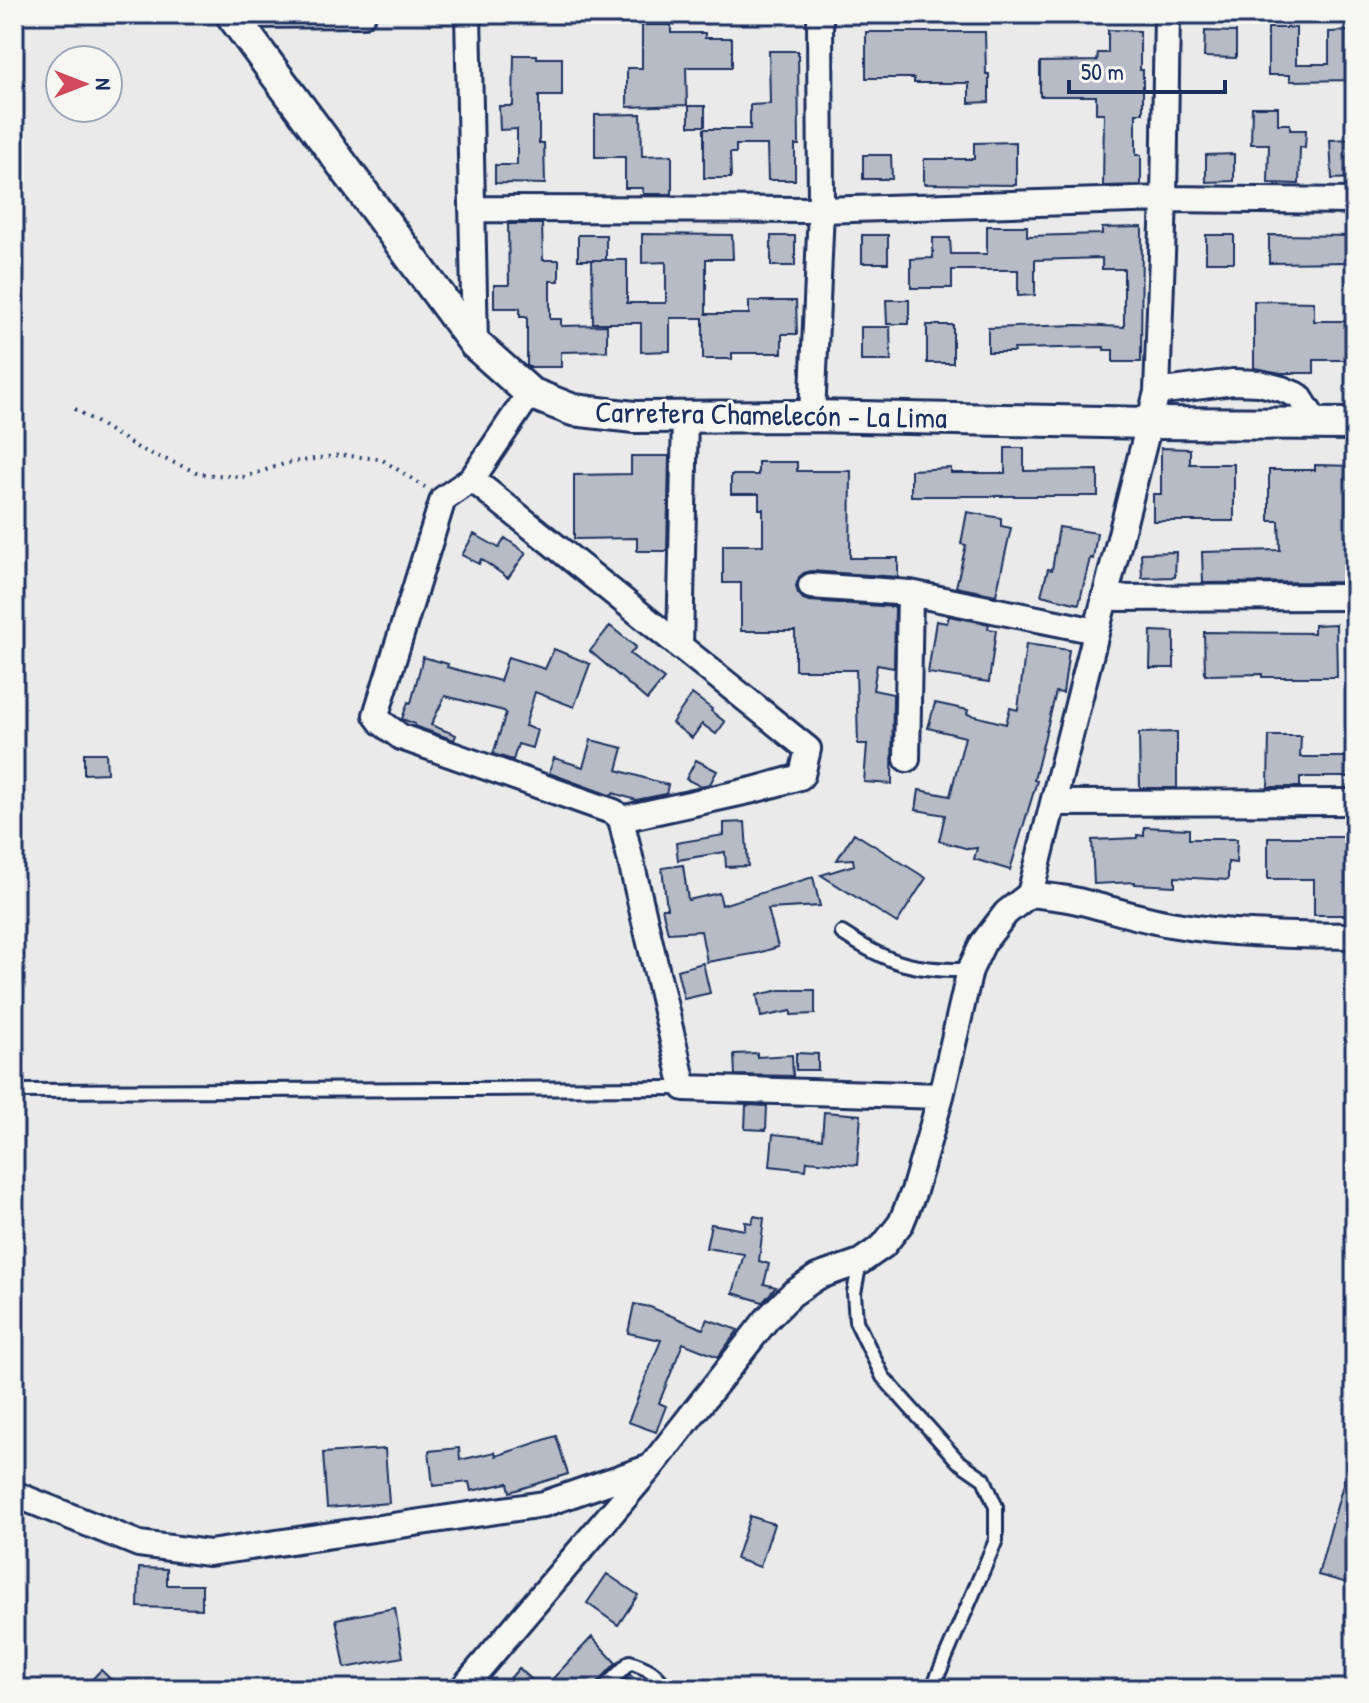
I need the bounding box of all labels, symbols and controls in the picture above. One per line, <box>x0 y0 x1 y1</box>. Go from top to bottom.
north arrow <box>44 44 124 124</box>
scale bar <box>1069 44 1225 94</box>
text: 50 m <box>1081 55 1124 87</box>
text: N <box>89 78 119 90</box>
street label: Carretera Chamelecón - La Lima <box>595 391 947 437</box>

